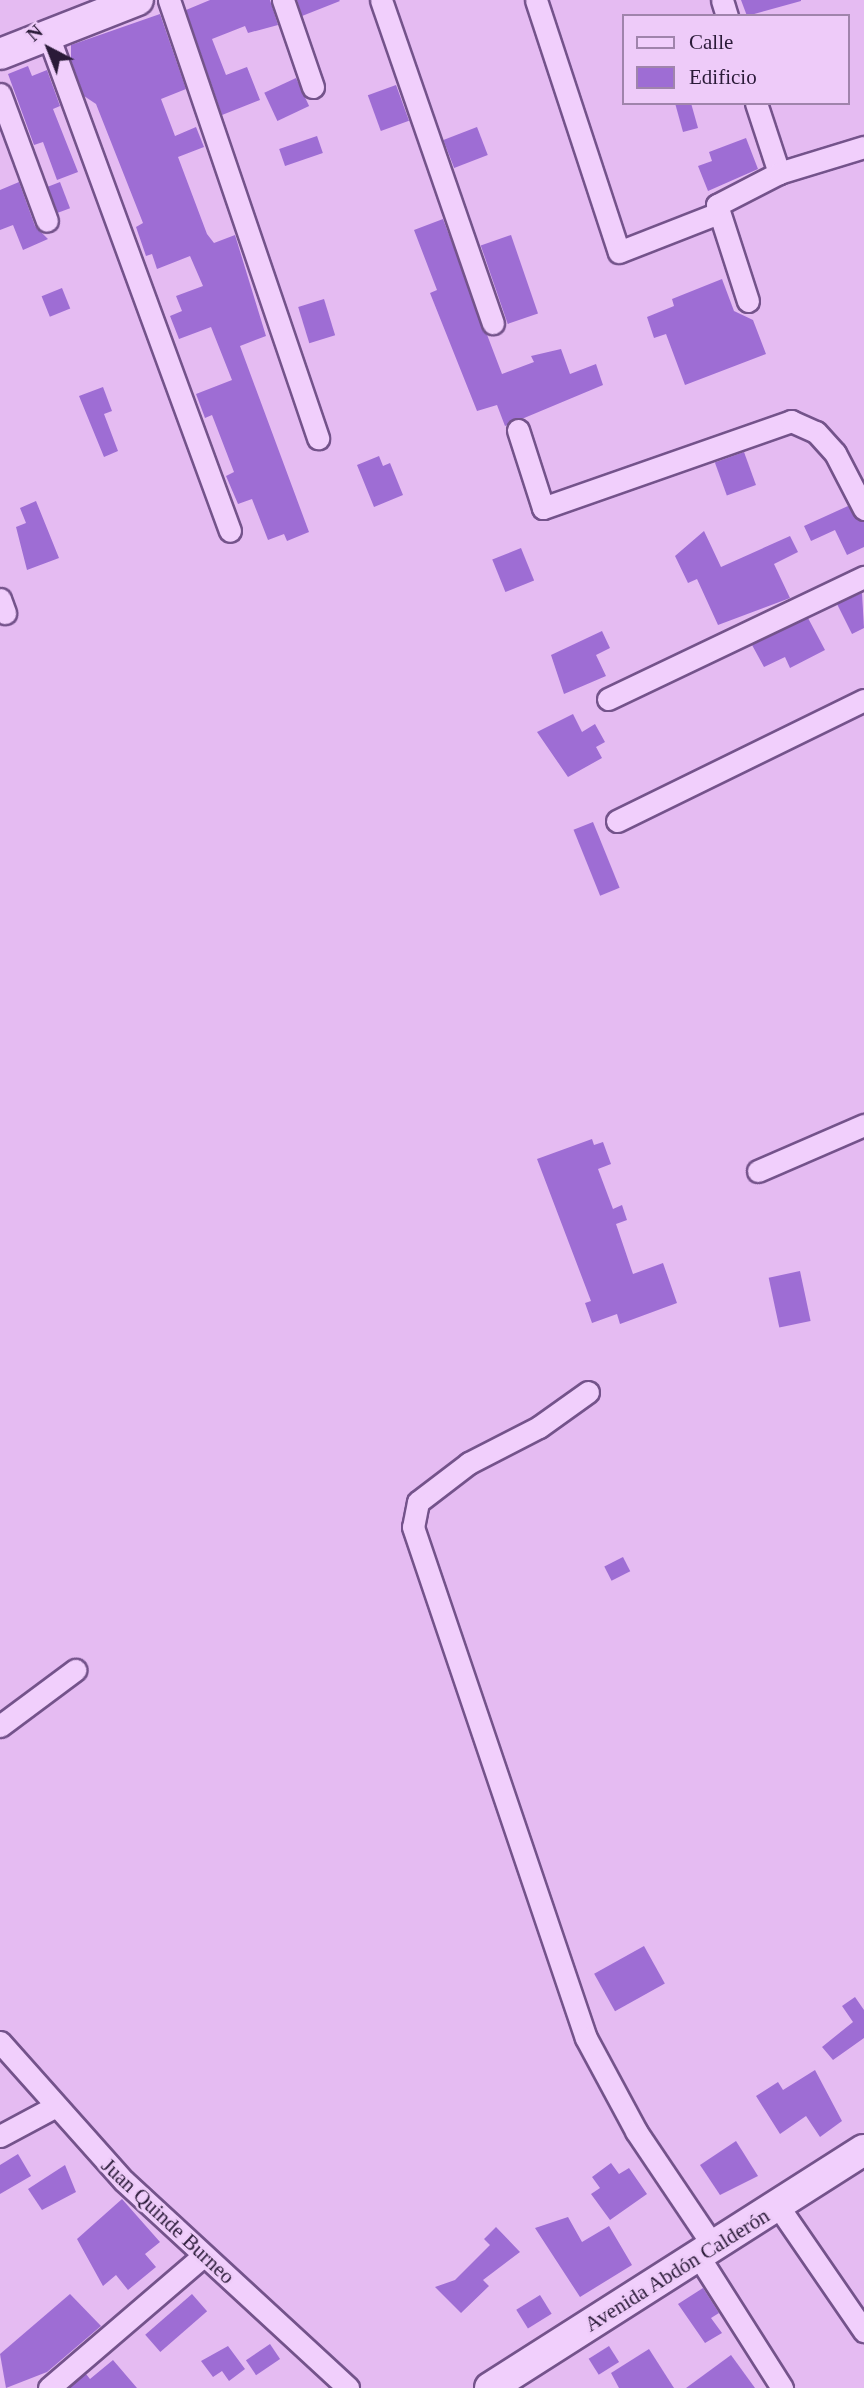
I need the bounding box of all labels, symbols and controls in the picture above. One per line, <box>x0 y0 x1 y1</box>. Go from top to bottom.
north arrow <box>14 14 84 84</box>
legend <box>622 14 850 105</box>
text: N <box>22 21 47 45</box>
text: Calle <box>689 30 733 54</box>
text: Edificio <box>689 65 757 89</box>
street label: Juan Quinde Burneo <box>96 2153 240 2289</box>
street label: Avenida Abdón Calderón <box>579 2203 775 2337</box>

